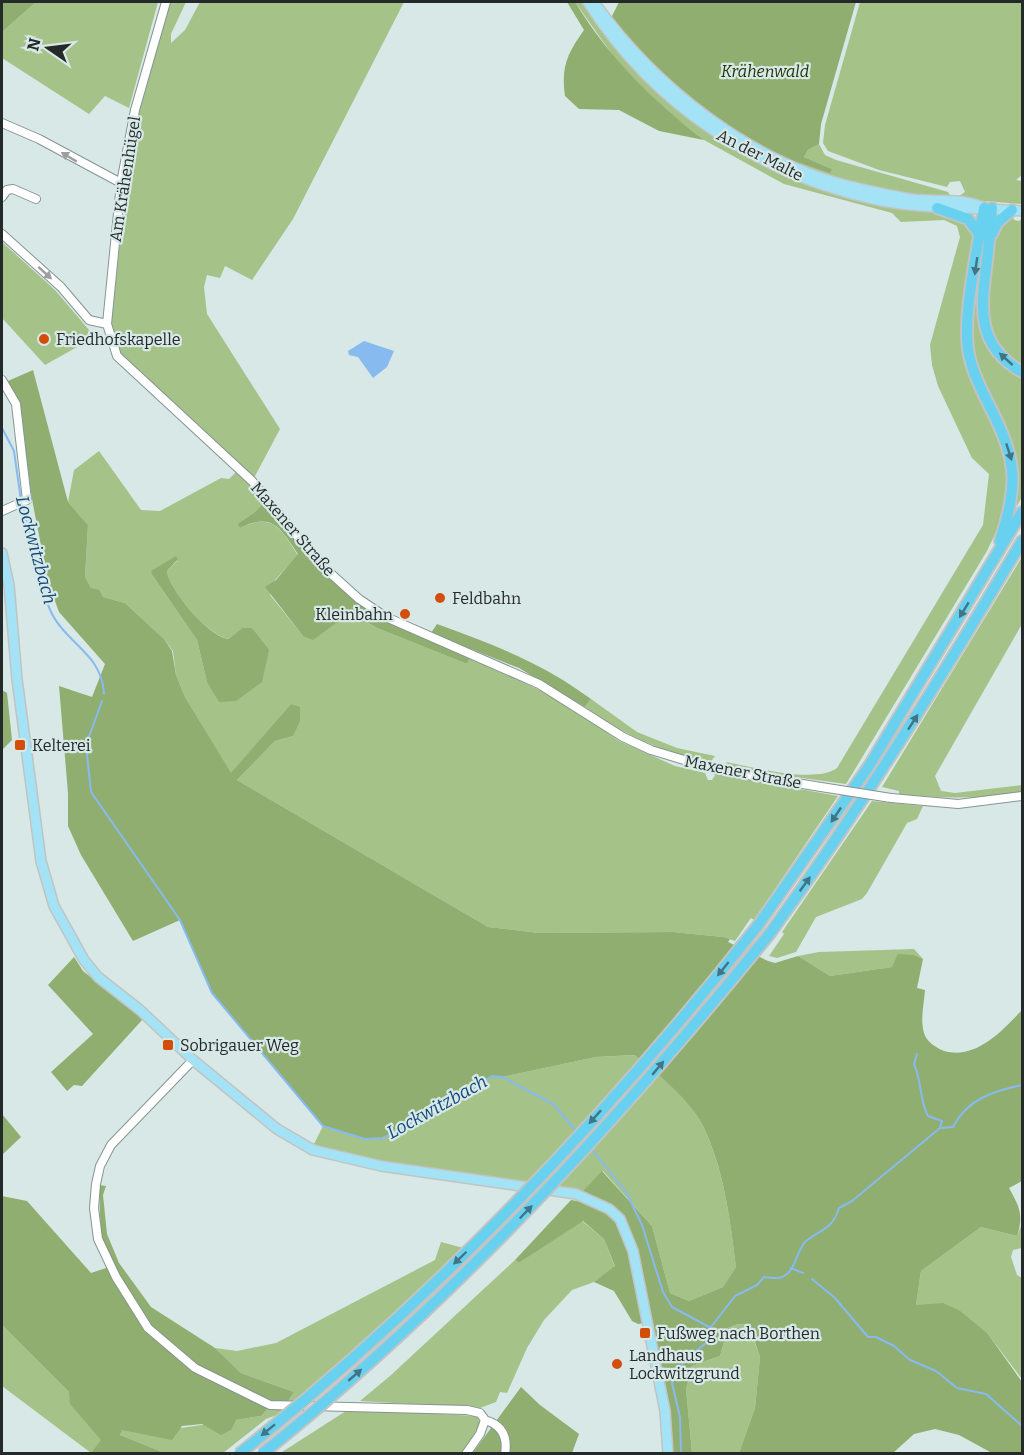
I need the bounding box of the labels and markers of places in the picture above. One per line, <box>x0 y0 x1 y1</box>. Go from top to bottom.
place label: Friedhofskapelle <box>56 330 181 349</box>
marker: Friedhofskapelle <box>37 332 51 346</box>
place label: Feldbahn <box>452 589 521 608</box>
marker: Feldbahn <box>433 591 447 605</box>
place label: Kleinbahn <box>315 605 393 624</box>
marker: Kleinbahn <box>398 607 412 621</box>
place label: Kelterei <box>32 736 91 755</box>
marker: Kelterei <box>13 738 27 752</box>
place label: Sobrigauer Weg <box>180 1036 299 1055</box>
marker: Sobrigauer Weg <box>161 1038 175 1052</box>
place label: Fußweg nach Borthen <box>657 1324 820 1343</box>
marker: Fußweg nach Borthen <box>638 1326 652 1340</box>
place label: Landhaus Lockwitzgrund <box>629 1346 740 1383</box>
marker: Landhaus Lockwitzgrund <box>610 1357 624 1371</box>

